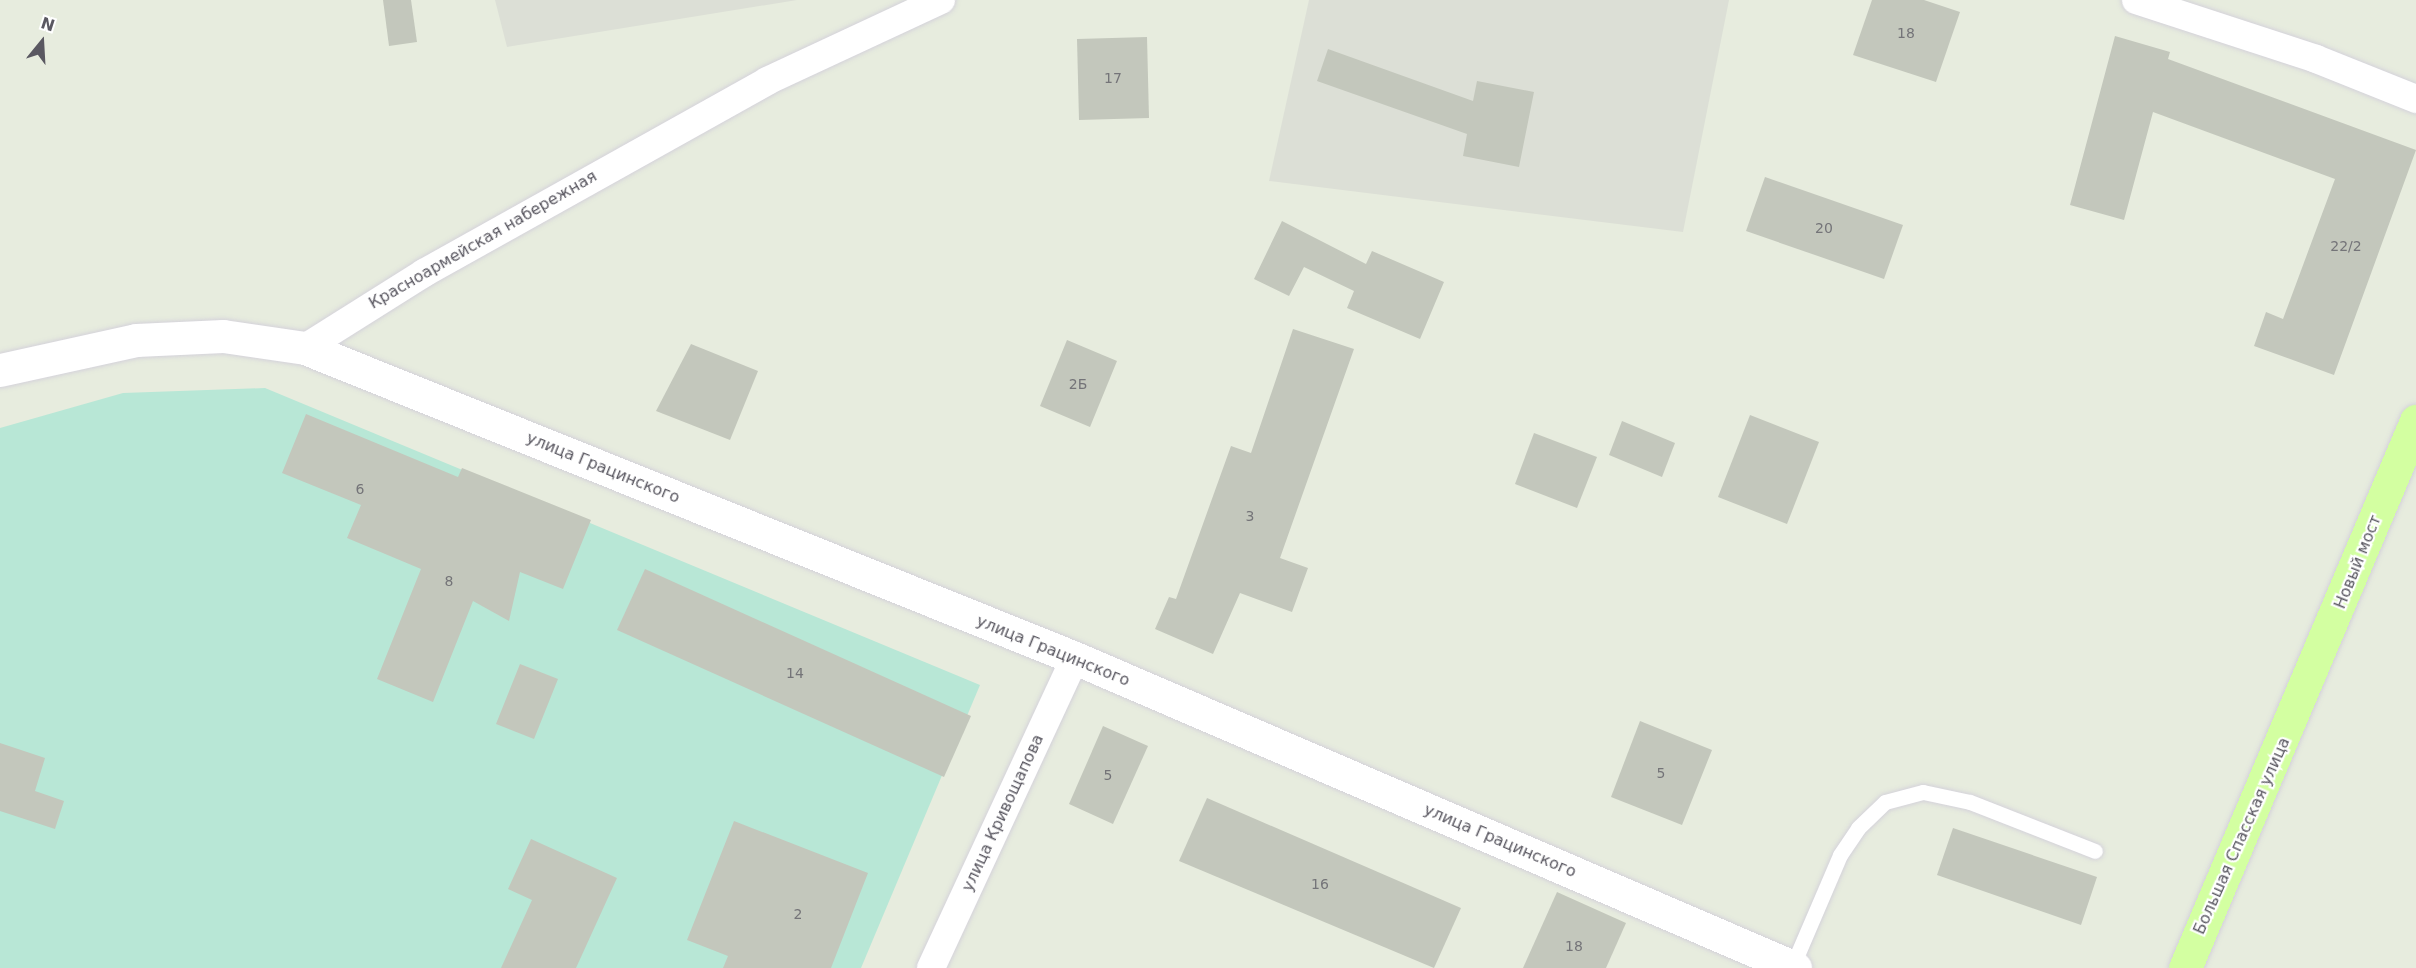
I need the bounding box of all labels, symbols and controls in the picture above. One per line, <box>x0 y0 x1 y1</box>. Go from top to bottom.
north arrow <box>12 12 72 72</box>
text: N <box>38 13 57 36</box>
house number: 18 <box>1897 25 1915 41</box>
house number: 17 <box>1104 70 1122 86</box>
street label: Красноармейская набережная <box>366 167 600 313</box>
house number: 20 <box>1815 220 1833 236</box>
house number: 22/2 <box>2330 238 2362 254</box>
house number: 2Б <box>1069 376 1087 392</box>
street label: улица Грацинского <box>523 428 683 508</box>
house number: 6 <box>356 481 364 497</box>
house number: 3 <box>1246 508 1254 524</box>
street label: Новый мост <box>2330 512 2386 612</box>
house number: 8 <box>445 573 453 589</box>
street label: улица Грацинского <box>973 611 1133 691</box>
house number: 14 <box>786 665 804 681</box>
street label: улица Кривощапова <box>958 731 1048 895</box>
street label: Большая Спасская улица <box>2190 735 2294 937</box>
house number: 5 <box>1657 765 1665 781</box>
house number: 5 <box>1104 767 1112 783</box>
street label: улица Грацинского <box>1421 800 1579 882</box>
house number: 16 <box>1311 876 1329 892</box>
house number: 2 <box>794 906 802 922</box>
house number: 18 <box>1565 938 1583 954</box>

